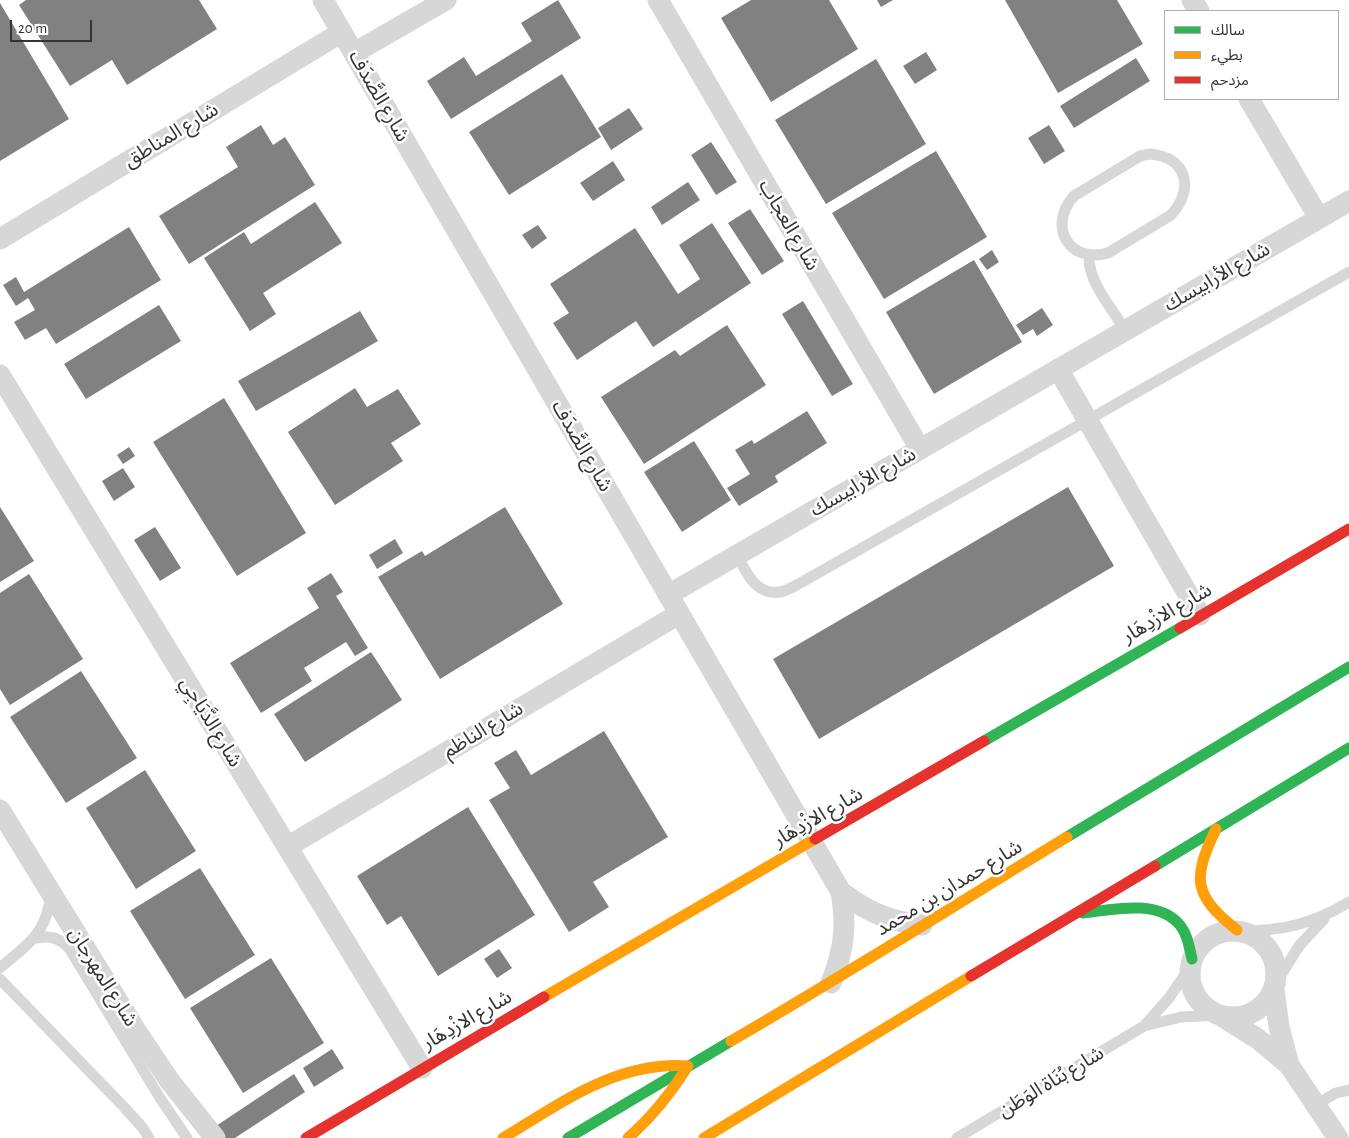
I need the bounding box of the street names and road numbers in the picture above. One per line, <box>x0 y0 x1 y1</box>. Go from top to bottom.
street label: شارع الصَّدَف <box>343 46 415 146</box>
street label: شارع المناطق <box>119 97 223 173</box>
street label: شارع العجاب <box>753 175 825 275</box>
street label: شارع الأرابيسك <box>1160 237 1274 317</box>
street label: شارع الصَّدَف <box>546 396 618 496</box>
street label: شارع الأرابيسك <box>806 442 920 522</box>
street label: شارع الازْدِهَار <box>1118 578 1216 648</box>
street label: شارع الدَّيَاجِي <box>175 672 247 772</box>
street label: شارع الناظم <box>438 697 528 763</box>
street label: شارع الازْدِهَار <box>769 782 867 852</box>
street label: شارع حمدان بن محمد <box>871 835 1027 941</box>
street label: شارع المهرجان <box>63 923 143 1031</box>
street label: شارع الازْدِهَار <box>418 985 516 1055</box>
street label: شارع بُنَاة الوَطَن <box>994 1041 1108 1123</box>

